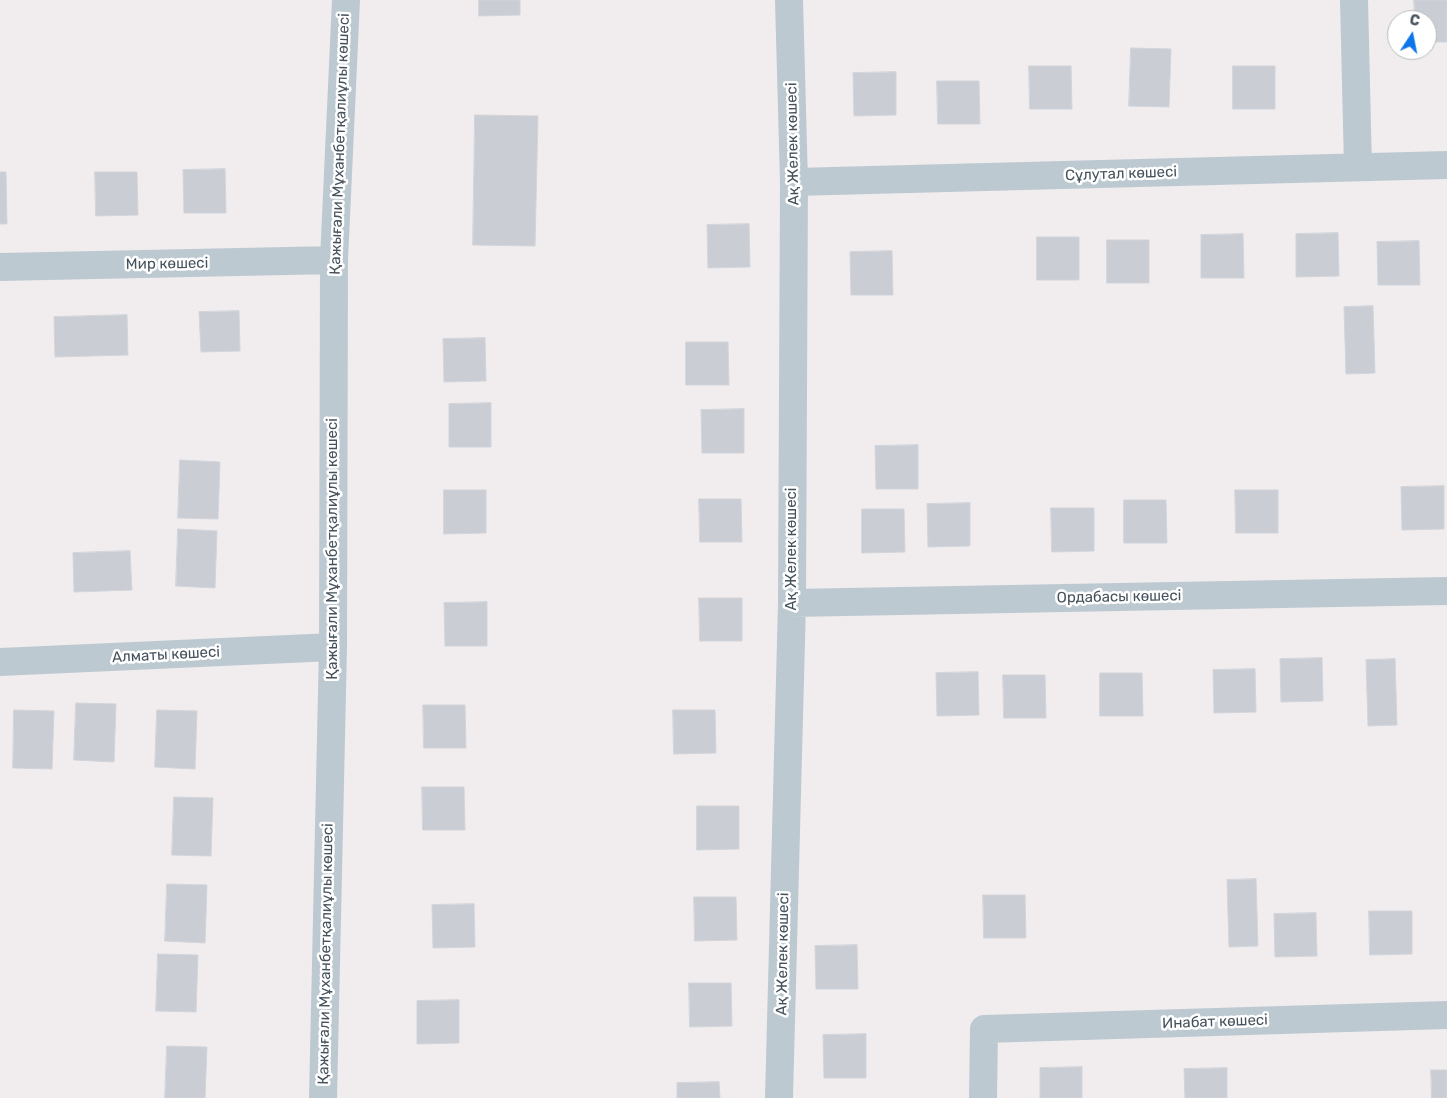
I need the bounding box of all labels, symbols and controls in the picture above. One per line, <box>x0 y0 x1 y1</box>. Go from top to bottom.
north arrow <box>1387 10 1437 60</box>
text: С <box>1408 11 1421 30</box>
street label: Қажығали Мұханбетқалиұлы көшесі <box>326 13 354 275</box>
street label: Ақ Желек көшесі <box>783 82 803 206</box>
street label: Сұлутал көшесі <box>1065 163 1177 185</box>
street label: Мир көшесі <box>126 254 208 274</box>
street label: Қажығали Мұханбетқалиұлы көшесі <box>324 418 342 680</box>
street label: Ақ Желек көшесі <box>783 488 801 610</box>
street label: Ордабасы көшесі <box>1056 587 1182 607</box>
street label: Алматы көшесі <box>112 643 220 667</box>
street label: Қажығали Мұханбетқалиұлы көшесі <box>315 823 337 1085</box>
street label: Ақ Желек көшесі <box>773 892 793 1016</box>
street label: Инабат көшесі <box>1162 1011 1268 1033</box>

